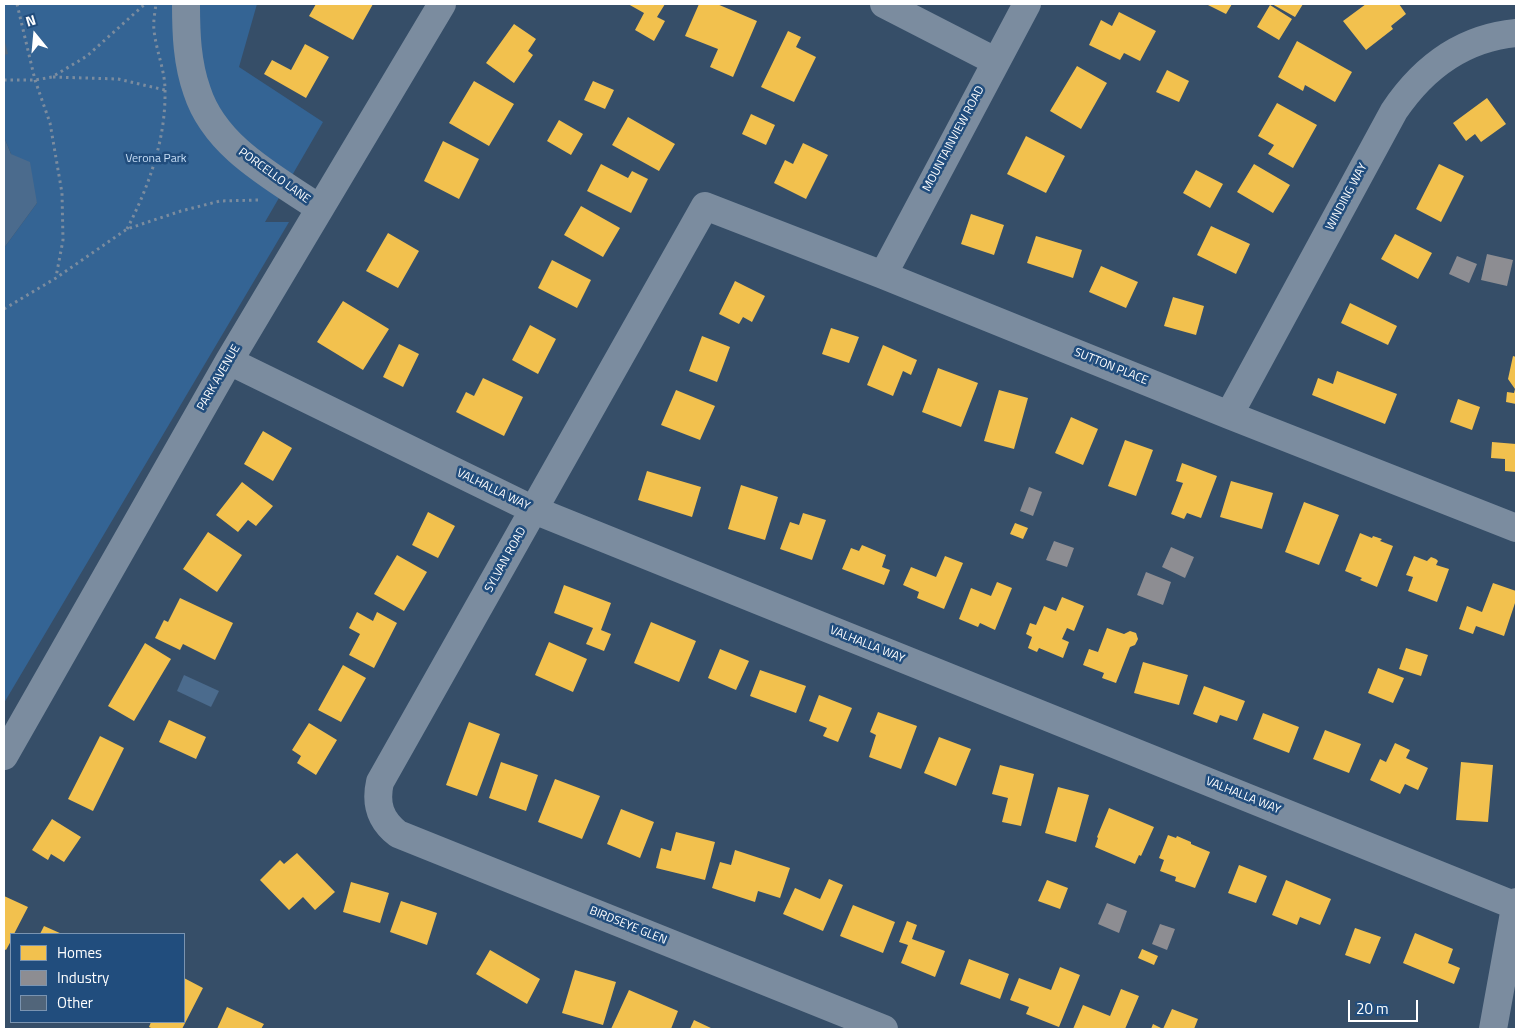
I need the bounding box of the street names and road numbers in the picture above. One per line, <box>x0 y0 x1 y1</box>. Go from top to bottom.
street label: MOUNTAINVIEW ROAD <box>920 84 988 194</box>
street label: PORCELLO LANE <box>235 145 313 207</box>
street label: WINDING WAY <box>1323 161 1371 233</box>
street label: PARK AVENUE <box>194 343 244 413</box>
street label: SUTTON PLACE <box>1072 346 1150 388</box>
street label: VALHALLA WAY <box>454 466 532 514</box>
street label: SYLVAN ROAD <box>482 525 530 595</box>
street label: VALHALLA WAY <box>827 623 907 667</box>
street label: VALHALLA WAY <box>1203 774 1283 818</box>
street label: BIRDSEYE GLEN <box>587 904 669 948</box>

